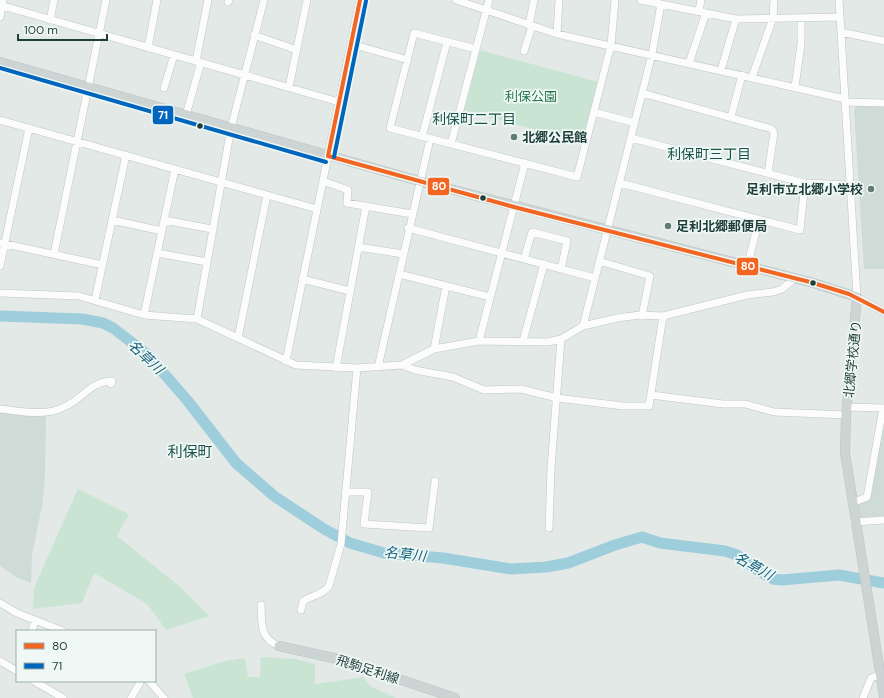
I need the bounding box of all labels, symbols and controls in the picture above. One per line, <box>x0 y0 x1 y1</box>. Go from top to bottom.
scale bar <box>18 16 107 42</box>
text: 100 m <box>24 22 58 38</box>
park label: 利保公園 <box>505 88 557 105</box>
line badge: 71 <box>152 105 174 125</box>
text: 71 <box>158 108 168 122</box>
district label: 利保町二丁目 <box>432 110 516 128</box>
unlabelled marker <box>195 121 205 131</box>
place label: 北郷公民館 <box>522 129 587 146</box>
marker: 北郷公民館 <box>509 132 519 142</box>
district label: 利保町三丁目 <box>667 145 751 163</box>
line badge: 80 <box>427 177 450 196</box>
text: 80 <box>432 179 447 193</box>
place label: 足利市立北郷小学校 <box>746 181 863 198</box>
marker: 足利市立北郷小学校 <box>866 184 876 194</box>
unlabelled marker <box>478 193 488 203</box>
place label: 足利北郷郵便局 <box>676 218 767 235</box>
marker: 足利北郷郵便局 <box>663 221 673 231</box>
line badge: 80 <box>736 257 759 276</box>
text: 80 <box>741 259 756 273</box>
unlabelled marker <box>808 278 818 288</box>
street label: 北郷学校通り <box>840 319 865 399</box>
water label: 名草川 <box>125 336 169 379</box>
district label: 利保町 <box>167 442 213 462</box>
water label: 名草川 <box>383 543 429 565</box>
water label: 名草川 <box>731 548 778 585</box>
legend <box>16 630 156 682</box>
text: 80 <box>52 638 68 654</box>
street label: 飛駒足利線 <box>334 651 401 688</box>
text: 71 <box>52 658 62 674</box>

